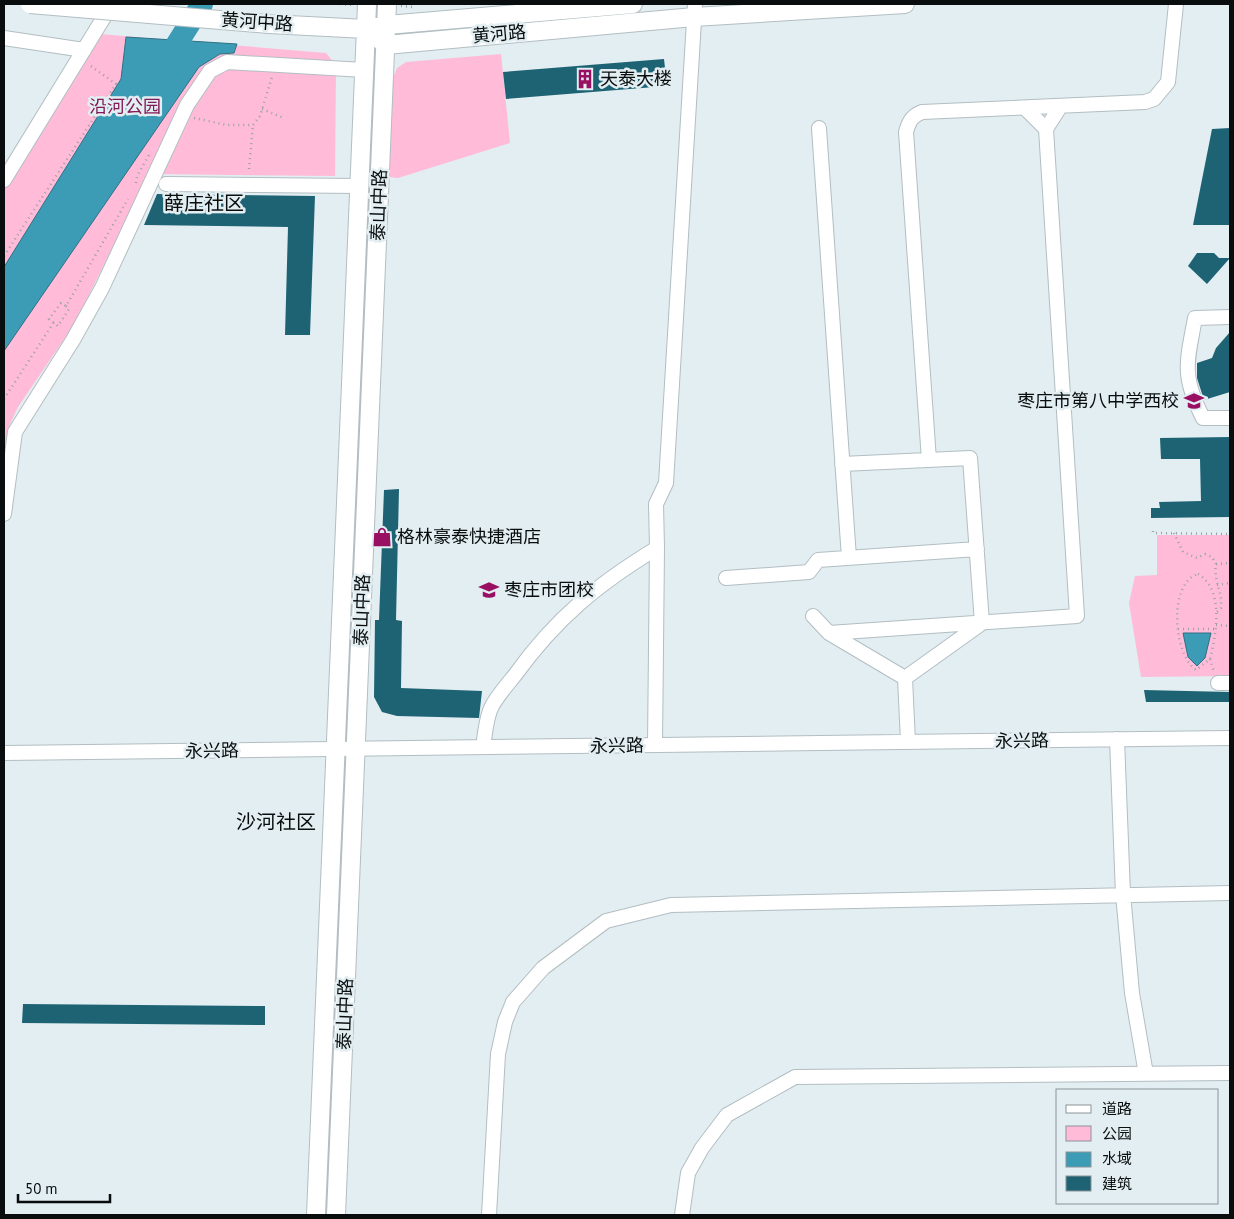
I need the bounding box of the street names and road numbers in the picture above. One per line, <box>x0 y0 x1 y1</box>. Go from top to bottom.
street label: 黄河中路 <box>220 8 294 35</box>
street label: 黄河路 <box>471 20 527 47</box>
street label: 泰山中路 <box>366 169 391 241</box>
street label: 泰山中路 <box>349 574 374 646</box>
street label: 永兴路 <box>995 729 1049 752</box>
street label: 永兴路 <box>590 734 644 757</box>
street label: 永兴路 <box>185 739 239 762</box>
street label: 泰山中路 <box>332 978 357 1050</box>

